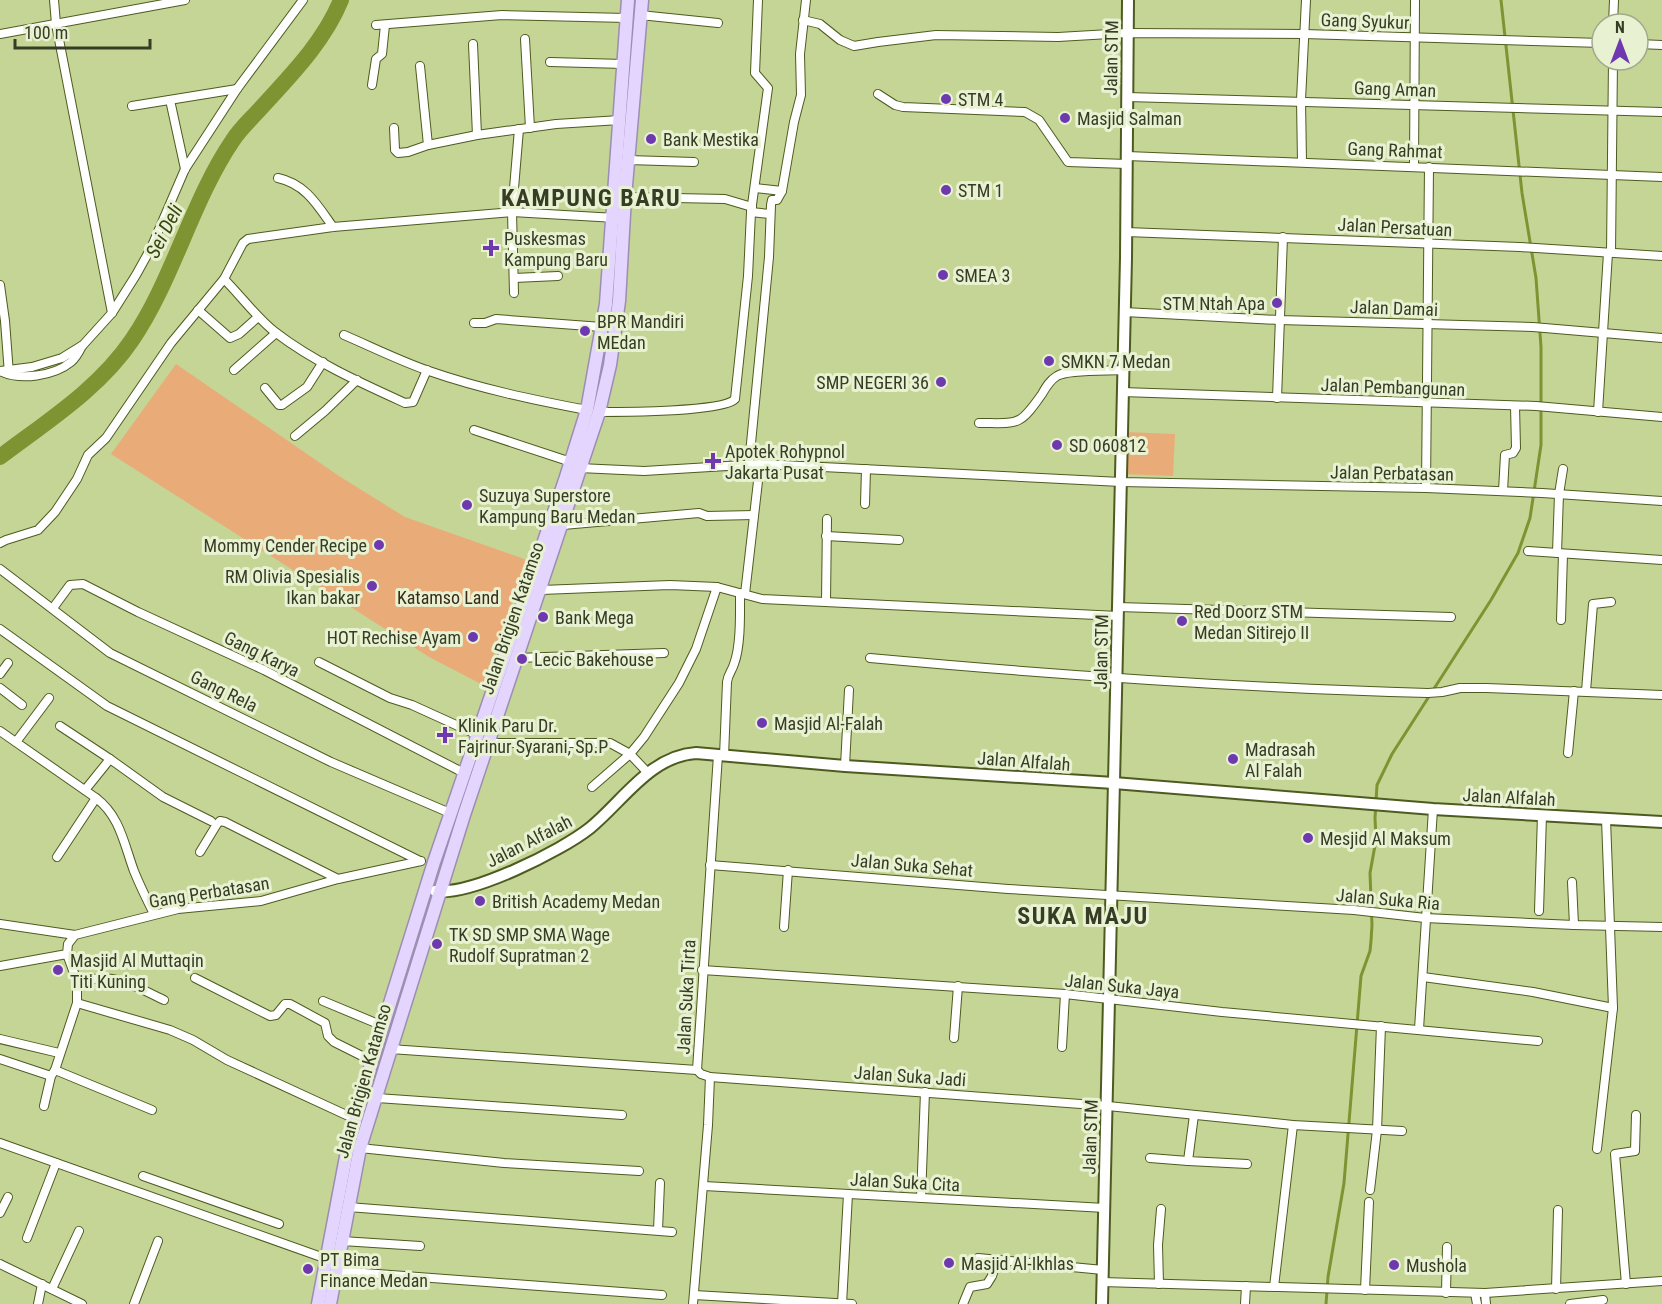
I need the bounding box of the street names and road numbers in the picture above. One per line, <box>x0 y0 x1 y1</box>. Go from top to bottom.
street label: Gang Syukur <box>1320 9 1410 33</box>
street label: Jalan STM <box>1100 20 1122 96</box>
street label: Gang Aman <box>1354 77 1436 101</box>
street label: Gang Rahmat <box>1347 138 1443 162</box>
street label: Jalan Persatuan <box>1337 214 1453 240</box>
street label: Jalan Damai <box>1350 296 1438 320</box>
street label: Jalan Pembangunan <box>1320 374 1466 400</box>
street label: Jalan Perbatasan <box>1330 461 1454 485</box>
street label: Jalan Brigjen Katamso <box>476 539 548 697</box>
street label: Jalan STM <box>1090 614 1112 690</box>
street label: Gang Karya <box>221 627 303 681</box>
street label: Gang Rela <box>187 666 261 716</box>
street label: Jalan Alfalah <box>977 747 1071 775</box>
street label: Jalan Alfalah <box>1462 784 1556 810</box>
street label: Jalan Alfalah <box>483 810 575 872</box>
street label: Jalan Suka Sehat <box>850 849 974 881</box>
street label: Gang Perbatasan <box>147 872 271 912</box>
street label: Jalan Suka Ria <box>1335 884 1441 914</box>
street label: Jalan Suka Tirta <box>673 939 699 1055</box>
street label: Jalan Suka Jaya <box>1064 970 1180 1002</box>
street label: Jalan Brigjen Katamso <box>331 1001 395 1161</box>
street label: Jalan Suka Jadi <box>853 1062 967 1090</box>
street label: Jalan STM <box>1078 1099 1102 1175</box>
street label: Jalan Suka Cita <box>849 1169 961 1195</box>

